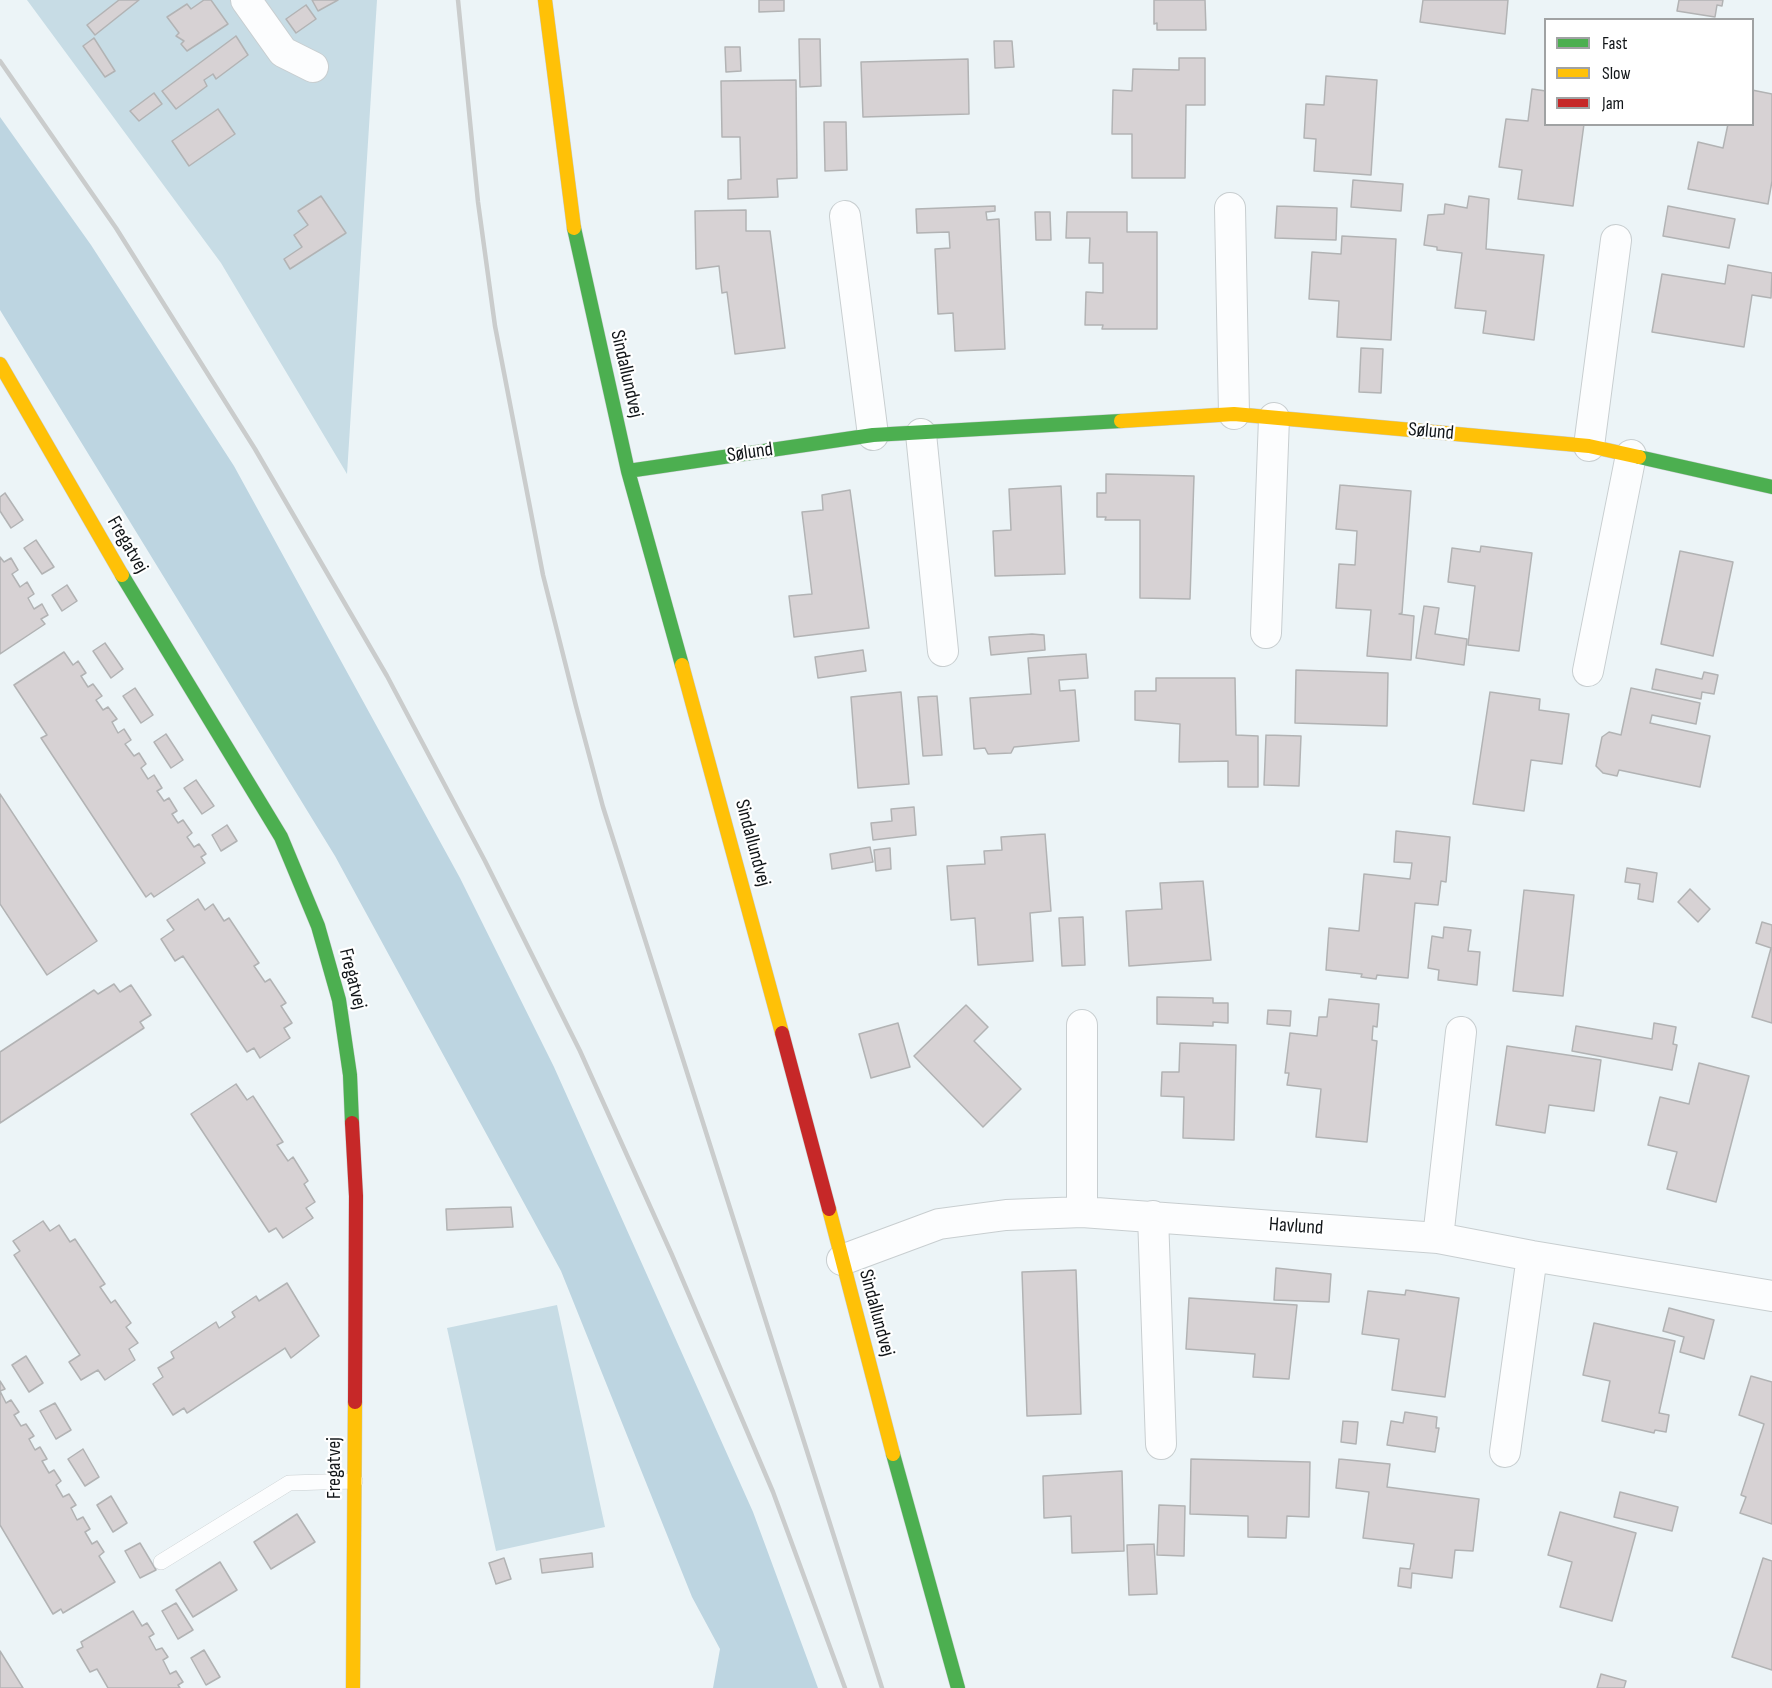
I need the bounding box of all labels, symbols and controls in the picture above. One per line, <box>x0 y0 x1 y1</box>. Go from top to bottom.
legend <box>1544 18 1754 126</box>
text: Fast <box>1602 33 1627 54</box>
text: Slow <box>1602 63 1631 84</box>
text: Jam <box>1602 93 1624 114</box>
street label: Sindallundvej <box>604 328 648 420</box>
street label: Sølund <box>1407 418 1455 446</box>
street label: Sølund <box>726 438 774 468</box>
street label: Fregatvej <box>101 512 153 578</box>
street label: Sindallundvej <box>729 797 775 889</box>
street label: Fregatvej <box>333 946 371 1012</box>
street label: Havlund <box>1268 1213 1324 1241</box>
street label: Sindallundvej <box>853 1267 899 1359</box>
street label: Fregatvej <box>323 1437 347 1499</box>

